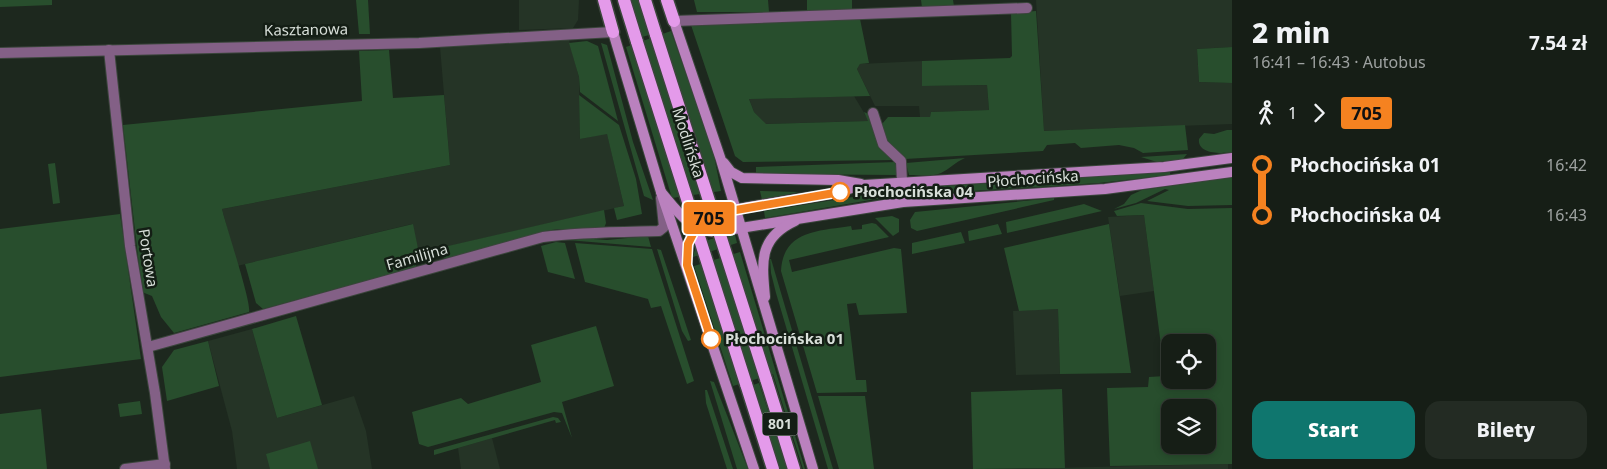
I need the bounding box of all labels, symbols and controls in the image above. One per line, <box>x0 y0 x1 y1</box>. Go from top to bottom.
text: 2 min <box>1252 13 1330 51</box>
street label: Kasztanowa <box>264 18 348 40</box>
text: 7.54 zł <box>1529 30 1587 56</box>
text: 16:41 – 16:43 · Autobus <box>1252 51 1426 73</box>
icon: walk <box>1252 99 1280 127</box>
icon: forward <box>1305 99 1333 127</box>
text: 705 <box>1351 101 1382 125</box>
text: 1 <box>1288 102 1297 124</box>
street label: Modlińska <box>668 105 710 180</box>
text: Płochocińska 01 <box>1290 152 1441 178</box>
text: 16:42 <box>1546 154 1587 176</box>
street label: Płochocińska <box>987 165 1079 191</box>
place label: Płochocińska 04 <box>854 181 973 201</box>
marker: Płochocińska 04 <box>830 182 850 202</box>
line badge: 705 <box>680 202 738 234</box>
text: Płochocińska 04 <box>1290 202 1441 228</box>
text: 16:43 <box>1546 204 1587 226</box>
text: 705 <box>694 206 724 230</box>
street label: Portowa <box>135 227 163 288</box>
street label: Familijna <box>384 238 450 274</box>
place label: Płochocińska 01 <box>725 328 844 348</box>
marker: Płochocińska 01 <box>701 329 721 349</box>
map controls <box>1161 334 1216 454</box>
button: locate <box>1161 334 1216 389</box>
button: layers <box>1161 399 1216 454</box>
button: Start <box>1252 401 1415 459</box>
button: Bilety <box>1425 401 1587 459</box>
road number: 801 <box>762 412 798 436</box>

